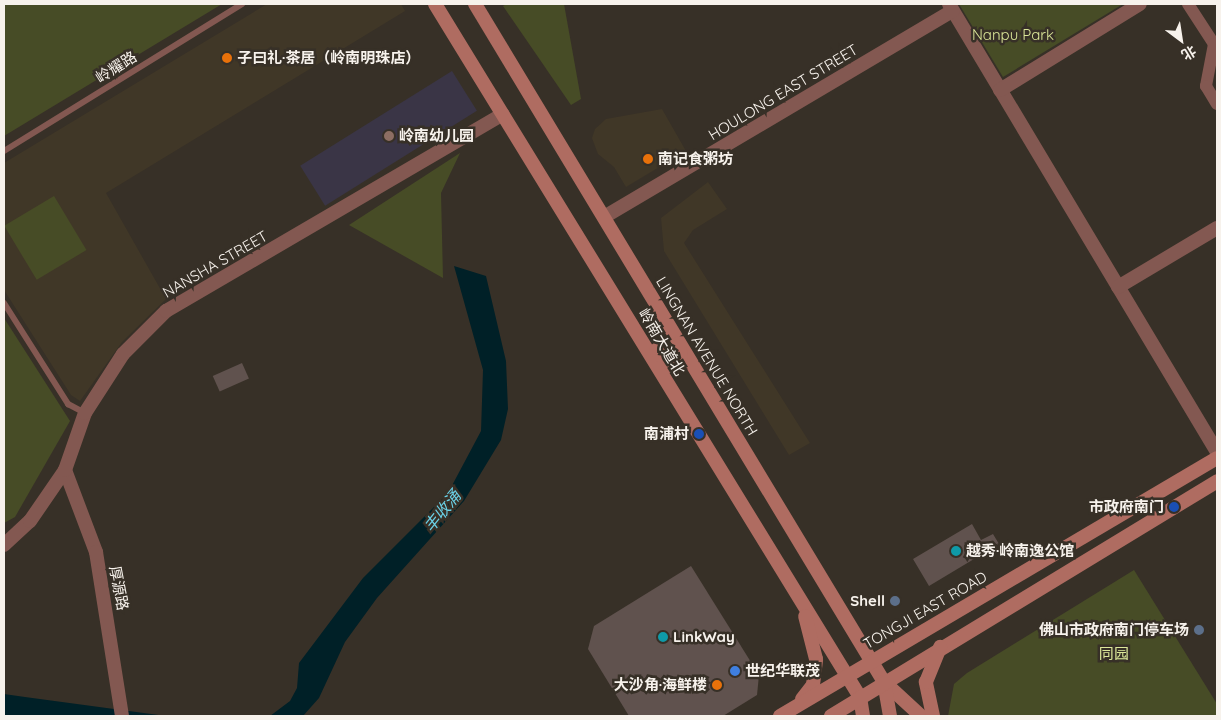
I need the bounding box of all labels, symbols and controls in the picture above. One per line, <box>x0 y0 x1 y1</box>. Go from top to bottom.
north arrow <box>1156 15 1206 65</box>
park label: Nanpu Park <box>972 26 1054 44</box>
street label: HOULONG EAST STREET <box>705 40 861 144</box>
text: 北 <box>1178 42 1199 64</box>
street label: 岭耀路 <box>92 47 140 87</box>
place label: 子曰礼·茶居（岭南明珠店） <box>237 49 420 67</box>
marker: 子曰礼·茶居（岭南明珠店） <box>221 52 233 64</box>
place label: 岭南幼儿园 <box>399 127 474 145</box>
marker: 岭南幼儿园 <box>383 130 395 142</box>
place label: 南记食粥坊 <box>658 150 733 168</box>
marker: 南记食粥坊 <box>642 153 654 165</box>
street label: NANSHA STREET <box>159 227 271 301</box>
street label: LINGNAN AVENUE NORTH <box>652 273 762 439</box>
street label: 岭南大道北 <box>635 305 689 379</box>
place label: 南浦村 <box>644 425 689 443</box>
marker: 南浦村 <box>693 428 705 440</box>
water label: 丰收涌 <box>419 486 465 536</box>
place label: 市政府南门 <box>1089 498 1164 516</box>
marker: 市政府南门 <box>1168 501 1180 513</box>
place label: 越秀·岭南逸公馆 <box>966 542 1074 560</box>
marker: 越秀·岭南逸公馆 <box>950 545 962 557</box>
street label: 厚源路 <box>106 564 132 612</box>
street label: TONGJI EAST ROAD <box>860 567 990 653</box>
place label: Shell <box>850 592 885 610</box>
marker: Shell <box>889 595 901 607</box>
place label: 佛山市政府南门停车场 <box>1039 621 1189 639</box>
marker: 佛山市政府南门停车场 <box>1193 624 1205 636</box>
place label: LinkWay <box>673 628 735 646</box>
marker: LinkWay <box>657 631 669 643</box>
park label: 同园 <box>1099 645 1129 663</box>
place label: 世纪华联茂 <box>745 662 820 680</box>
marker: 世纪华联茂 <box>729 665 741 677</box>
place label: 大沙角·海鲜楼 <box>614 676 707 694</box>
marker: 大沙角·海鲜楼 <box>711 679 723 691</box>

